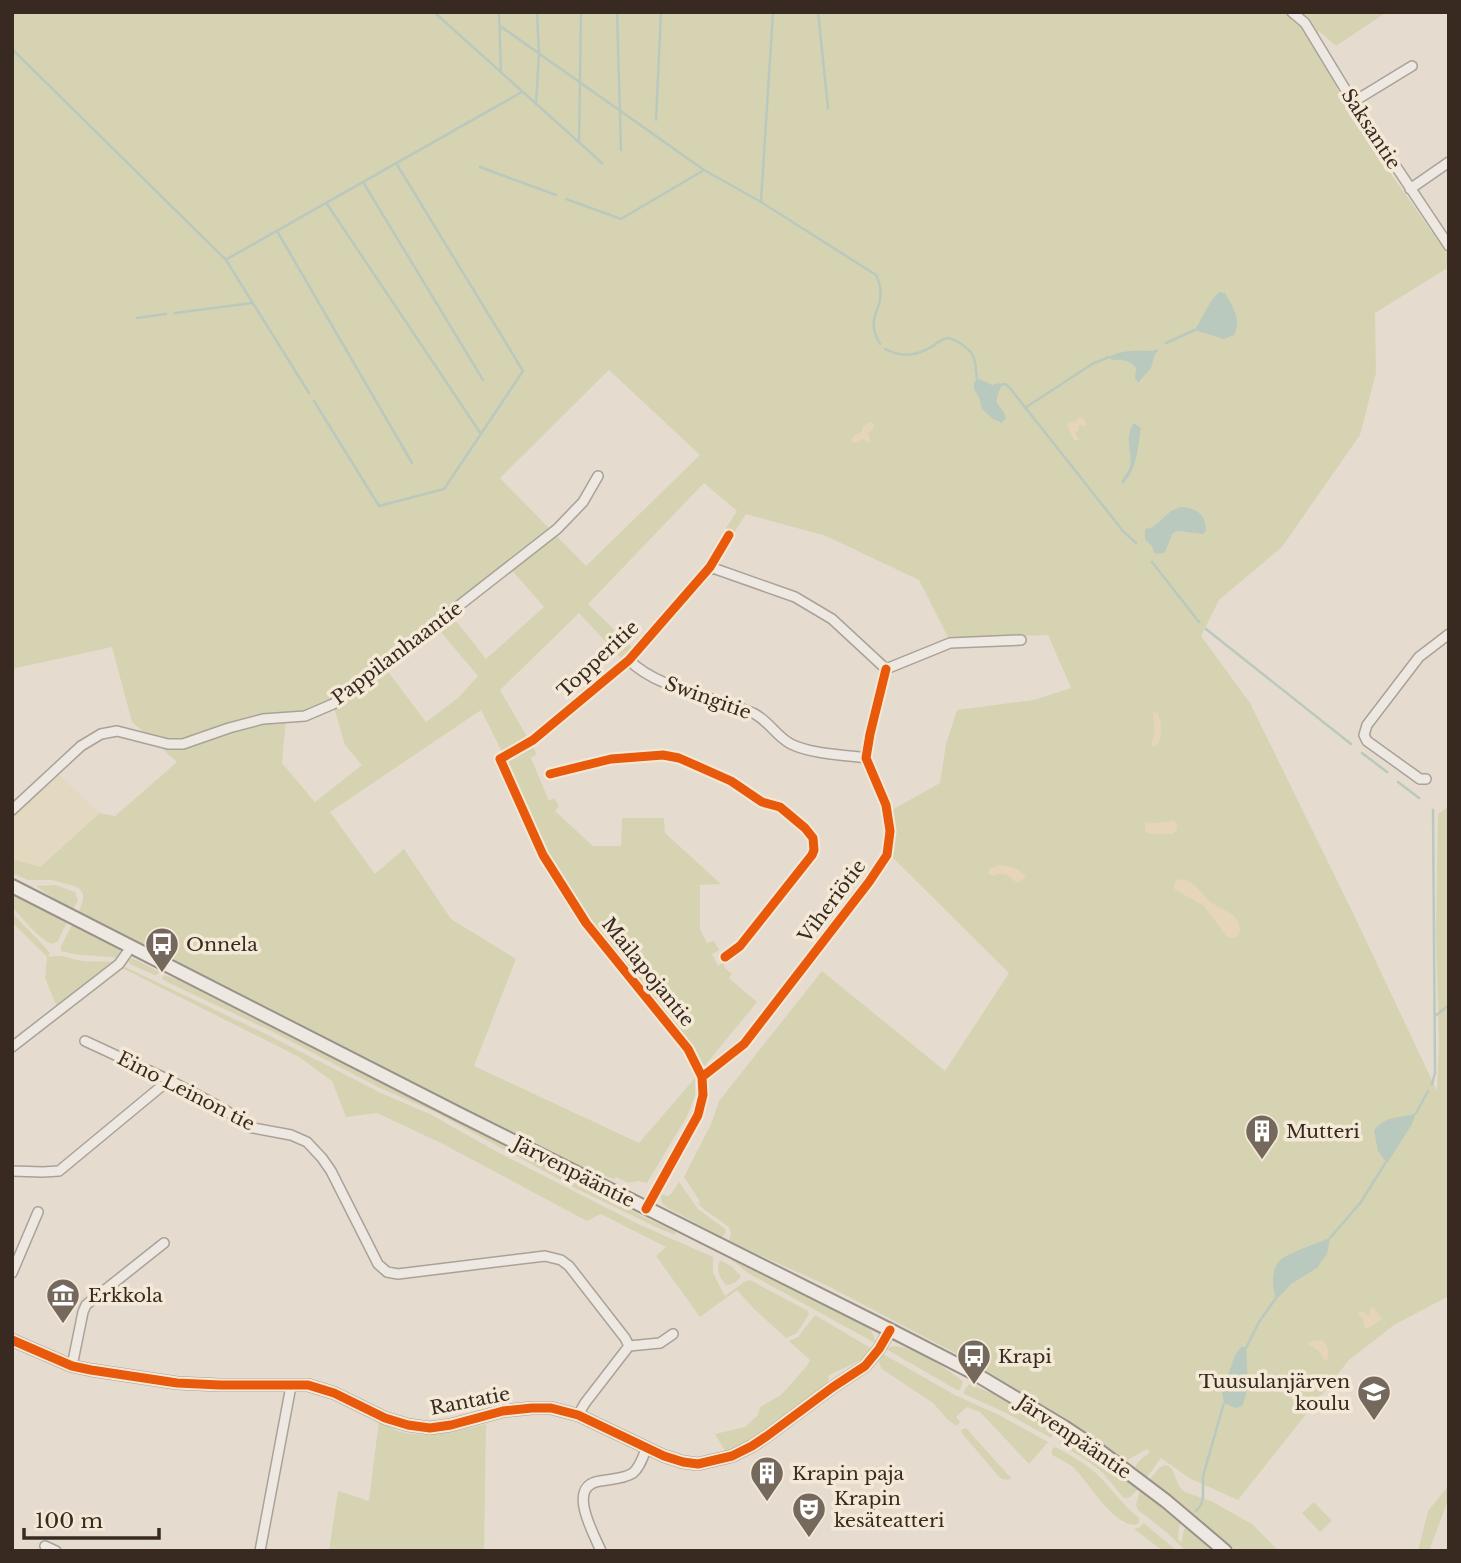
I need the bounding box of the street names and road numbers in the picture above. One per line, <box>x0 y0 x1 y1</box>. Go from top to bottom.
street label: Saksantie <box>1336 84 1406 174</box>
street label: Pappilanhaantie <box>327 597 467 709</box>
street label: Topperitie <box>553 616 643 702</box>
street label: Swingitie <box>662 672 754 724</box>
street label: Viheriötie <box>793 855 871 948</box>
street label: Mailapojantie <box>597 913 699 1031</box>
street label: Eino Leinon tie <box>113 1046 259 1136</box>
street label: Järvenpääntie <box>507 1130 639 1212</box>
street label: Rantatie <box>428 1382 512 1420</box>
street label: Järvenpääntie <box>1010 1389 1136 1484</box>

